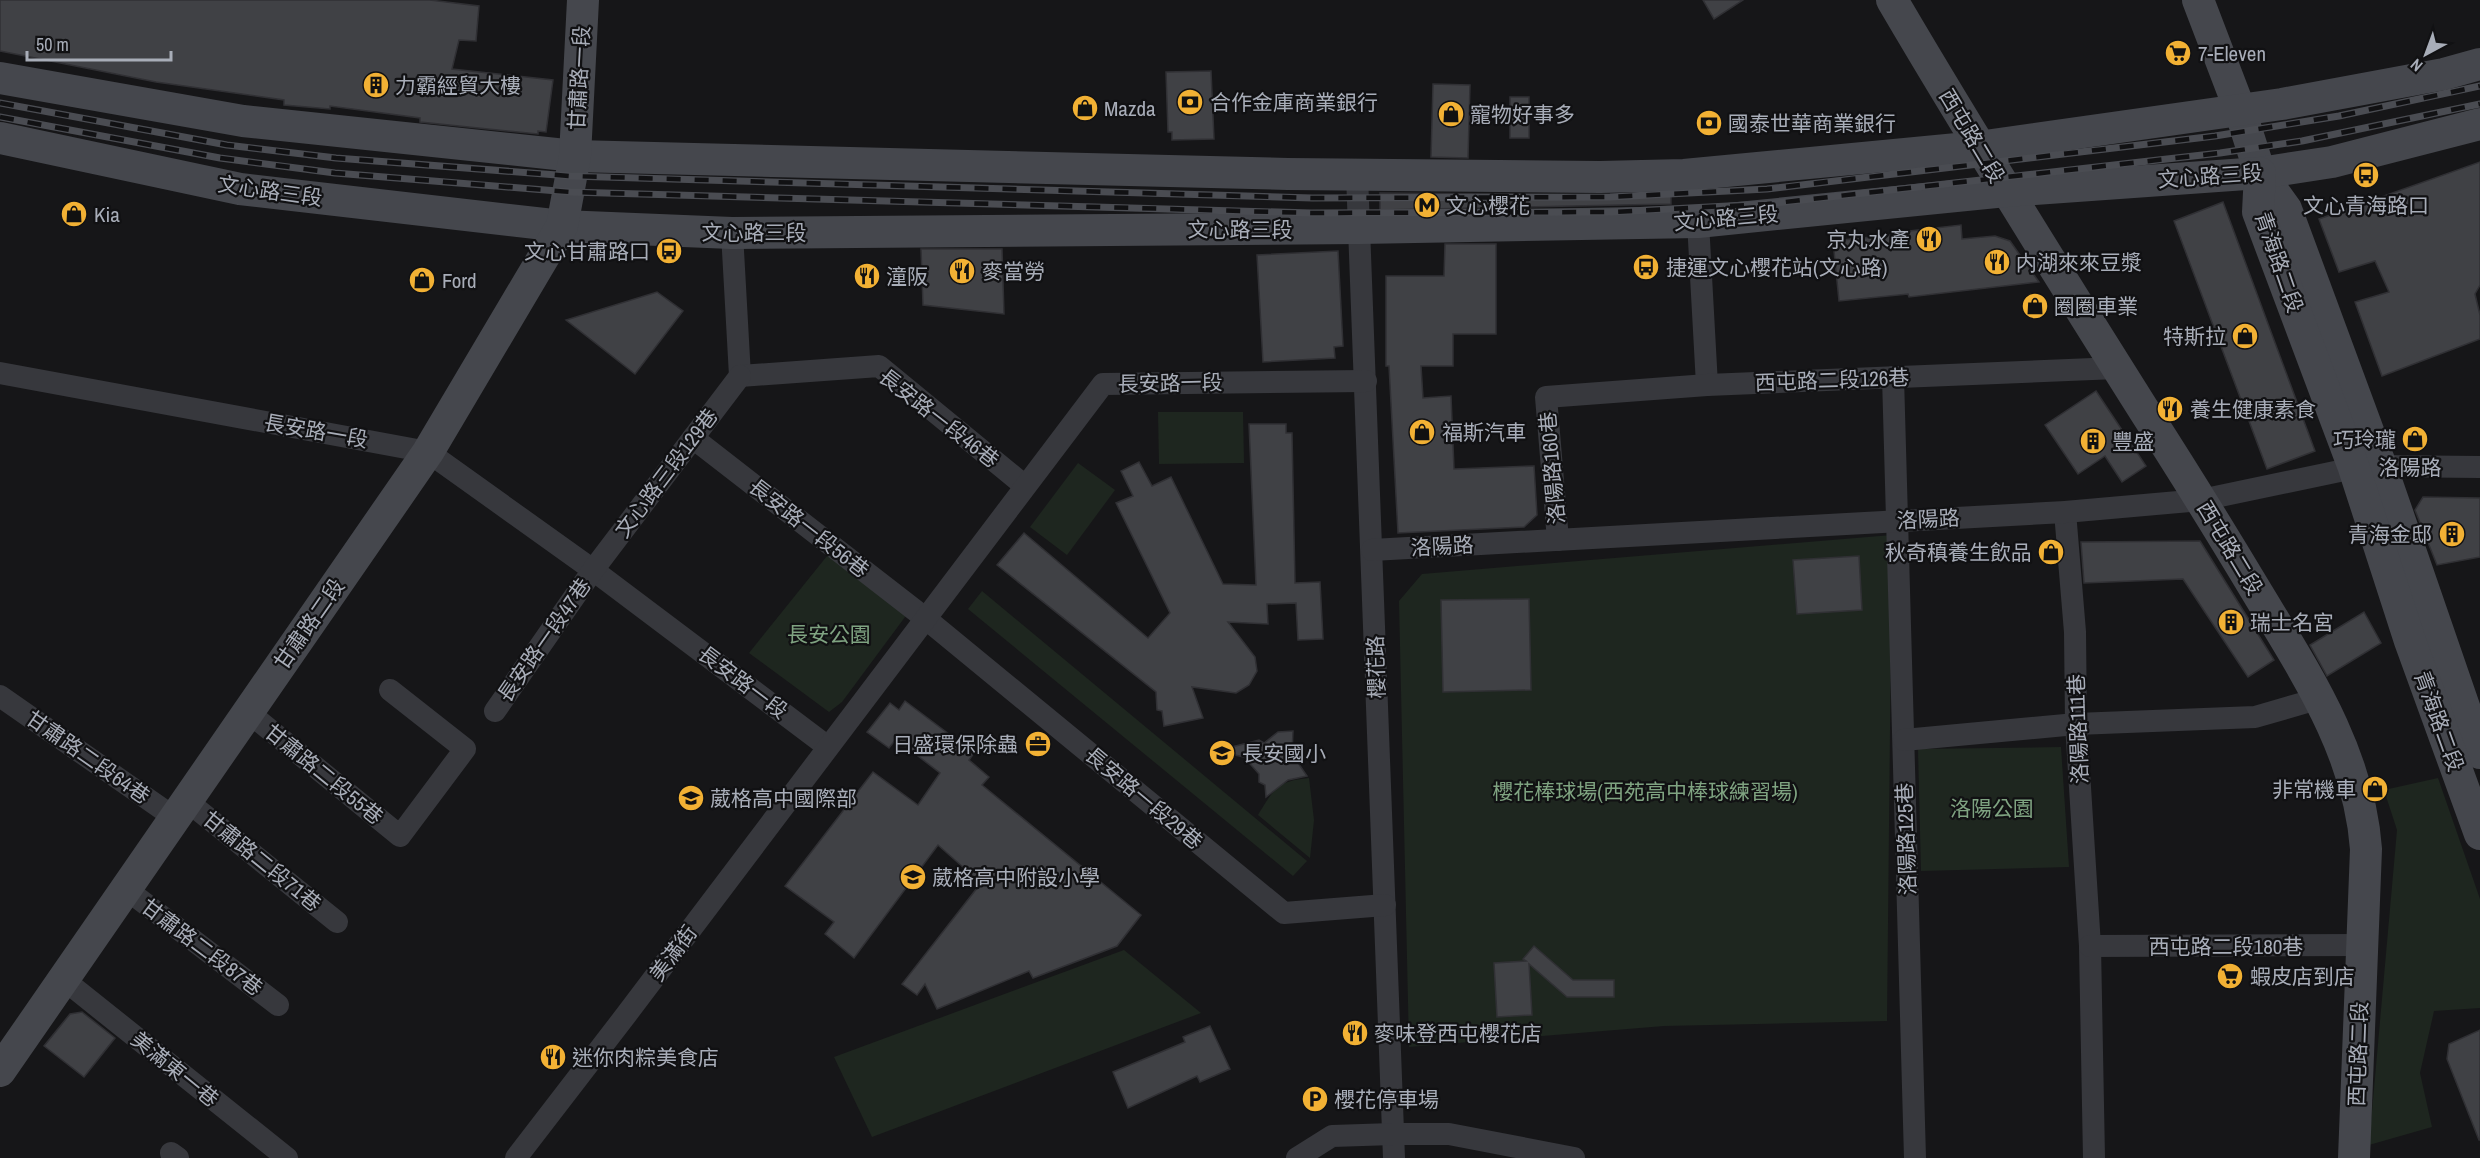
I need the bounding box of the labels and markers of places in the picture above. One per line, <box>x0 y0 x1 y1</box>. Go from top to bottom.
supermarket icon: 7-Eleven <box>2163 38 2193 68</box>
place label: 7-Eleven <box>2198 39 2266 68</box>
building icon: 力霸經貿大樓 <box>361 70 391 100</box>
place label: 力霸經貿大樓 <box>395 71 521 100</box>
bank icon: 合作金庫商業銀行 <box>1175 87 1205 117</box>
place label: 合作金庫商業銀行 <box>1210 88 1378 117</box>
shop icon: Mazda <box>1070 93 1100 123</box>
place label: Mazda <box>1104 94 1156 123</box>
shop icon: 寵物好事多 <box>1436 99 1466 129</box>
place label: 寵物好事多 <box>1470 100 1575 129</box>
bank icon: 國泰世華商業銀行 <box>1694 108 1724 138</box>
place label: 國泰世華商業銀行 <box>1728 109 1896 138</box>
bus stop icon: 文心青海路口 <box>2351 160 2381 190</box>
metro station icon: 文心櫻花 <box>1412 190 1442 220</box>
place label: 文心櫻花 <box>1446 191 1530 220</box>
place label: 文心青海路口 <box>2303 191 2429 220</box>
shop icon: Kia <box>59 199 89 229</box>
place label: Kia <box>94 200 120 229</box>
restaurant icon: 京丸水產 <box>1914 224 1944 254</box>
place label: 京丸水產 <box>1826 225 1910 254</box>
bus stop icon: 文心甘肅路口 <box>654 236 684 266</box>
place label: 文心甘肅路口 <box>524 237 650 266</box>
restaurant icon: 内湖來來豆漿 <box>1982 247 2012 277</box>
place label: 内湖來來豆漿 <box>2016 248 2142 277</box>
bus stop icon: 捷運文心櫻花站(文心路) <box>1631 252 1661 282</box>
place label: 捷運文心櫻花站(文心路) <box>1666 253 1887 282</box>
restaurant icon: 麥當勞 <box>947 256 977 286</box>
place label: 麥當勞 <box>982 257 1045 286</box>
restaurant icon: 潼阪 <box>852 261 882 291</box>
place label: 潼阪 <box>886 262 928 291</box>
shop icon: Ford <box>407 265 437 295</box>
place label: Ford <box>442 266 477 295</box>
shop icon: 圈圈車業 <box>2020 291 2050 321</box>
place label: 圈圈車業 <box>2054 292 2138 321</box>
shop icon: 特斯拉 <box>2230 321 2260 351</box>
place label: 特斯拉 <box>2163 322 2226 351</box>
restaurant icon: 養生健康素食 <box>2155 394 2185 424</box>
place label: 養生健康素食 <box>2190 395 2316 424</box>
shop icon: 福斯汽車 <box>1407 417 1437 447</box>
place label: 福斯汽車 <box>1442 418 1526 447</box>
shop icon: 巧玲瓏 <box>2400 424 2430 454</box>
place label: 巧玲瓏 <box>2333 425 2396 454</box>
building icon: 豐盛 <box>2078 426 2108 456</box>
place label: 豐盛 <box>2112 427 2154 456</box>
building icon: 青海金邸 <box>2437 519 2467 549</box>
place label: 青海金邸 <box>2348 520 2432 549</box>
shop icon: 秋奇稹養生飲品 <box>2036 537 2066 567</box>
place label: 秋奇稹養生飲品 <box>1885 538 2032 567</box>
building icon: 瑞士名宮 <box>2216 607 2246 637</box>
place label: 瑞士名宮 <box>2250 608 2334 637</box>
office icon: 日盛環保除蟲 <box>1023 729 1053 759</box>
place label: 日盛環保除蟲 <box>892 730 1018 759</box>
school or university icon: 長安國小 <box>1207 738 1237 768</box>
place label: 長安國小 <box>1242 739 1326 768</box>
shop icon: 非常機車 <box>2360 774 2390 804</box>
place label: 非常機車 <box>2272 775 2356 804</box>
school or university icon: 葳格高中國際部 <box>676 783 706 813</box>
place label: 葳格高中國際部 <box>710 784 857 813</box>
school or university icon: 葳格高中附設小學 <box>898 862 928 892</box>
place label: 葳格高中附設小學 <box>932 863 1100 892</box>
supermarket icon: 蝦皮店到店 <box>2215 961 2245 991</box>
place label: 蝦皮店到店 <box>2250 962 2355 991</box>
restaurant icon: 麥味登西屯櫻花店 <box>1340 1018 1370 1048</box>
place label: 麥味登西屯櫻花店 <box>1374 1019 1542 1048</box>
restaurant icon: 迷你肉粽美食店 <box>538 1042 568 1072</box>
place label: 迷你肉粽美食店 <box>572 1043 719 1072</box>
parking icon: 櫻花停車場 <box>1300 1084 1330 1114</box>
place label: 櫻花停車場 <box>1334 1085 1439 1114</box>

